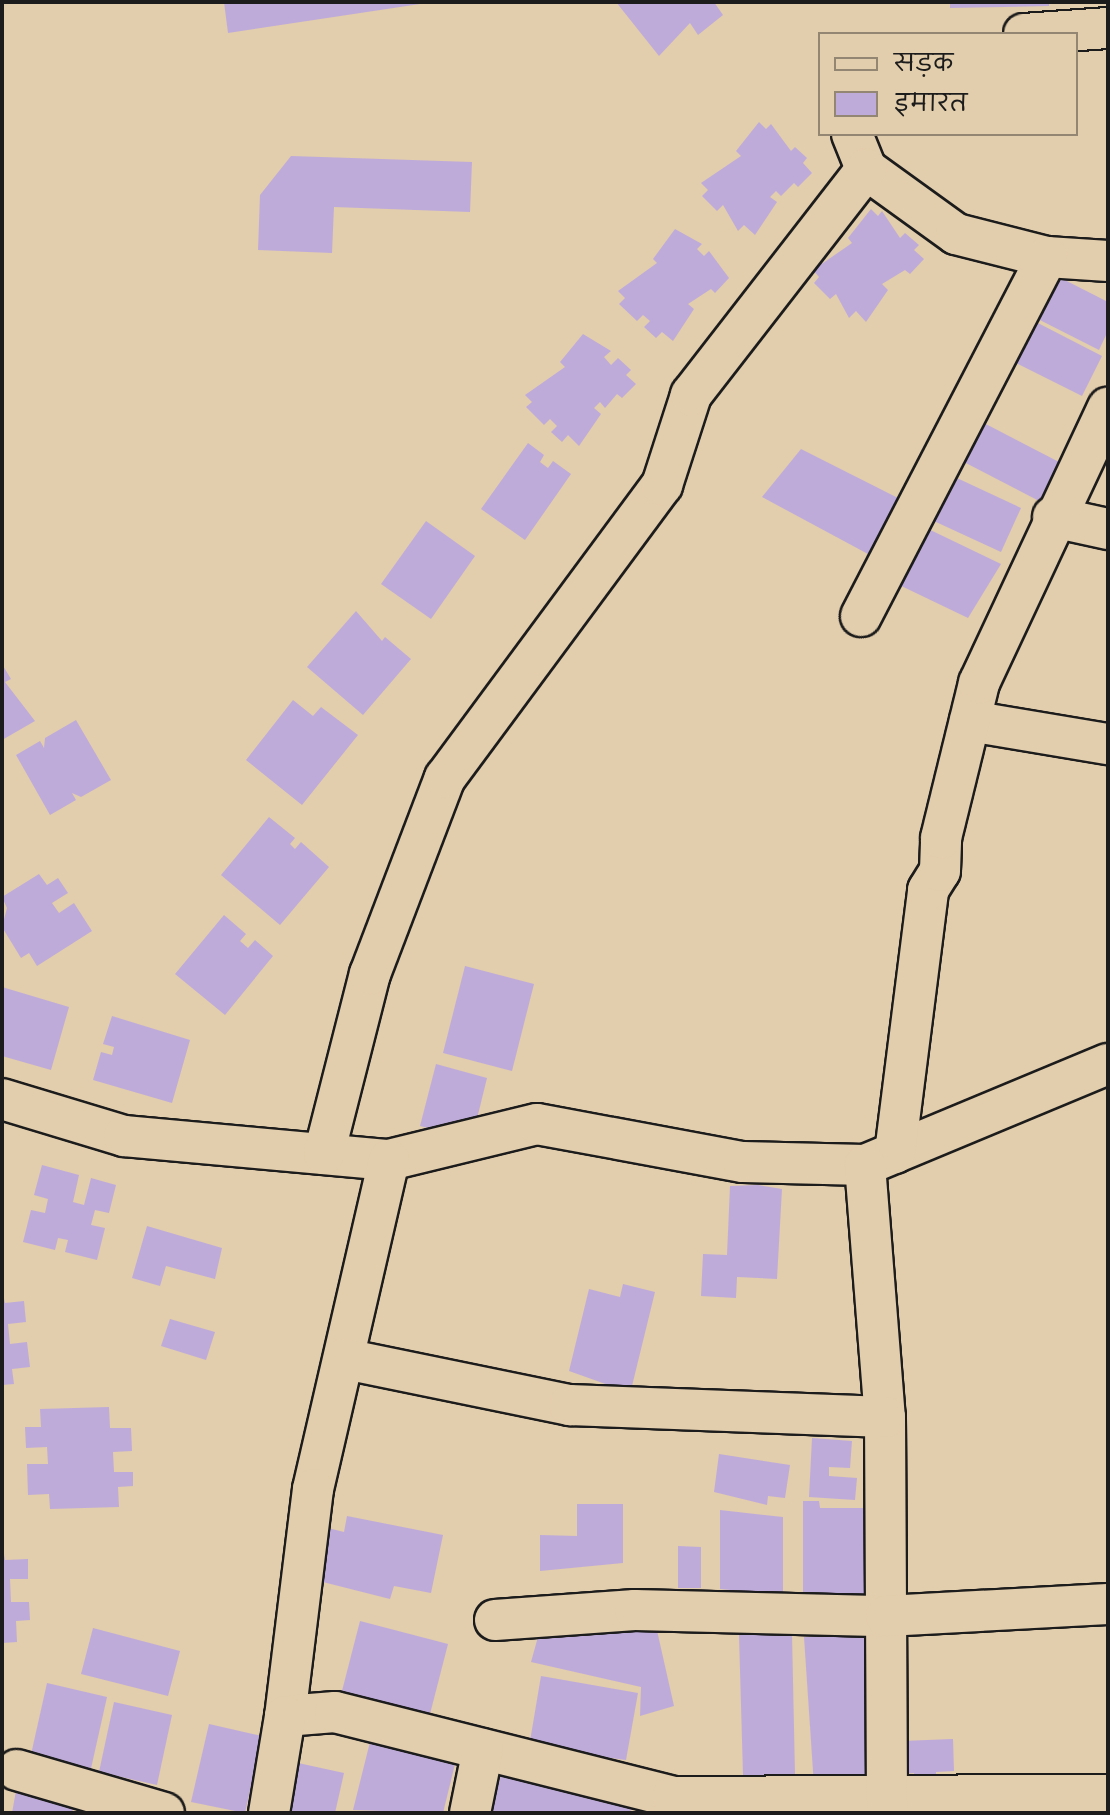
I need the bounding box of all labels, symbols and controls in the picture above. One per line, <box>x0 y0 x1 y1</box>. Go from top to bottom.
legend <box>818 32 1078 136</box>
text: सड़क <box>894 48 953 78</box>
text: इमारत <box>894 88 967 118</box>

